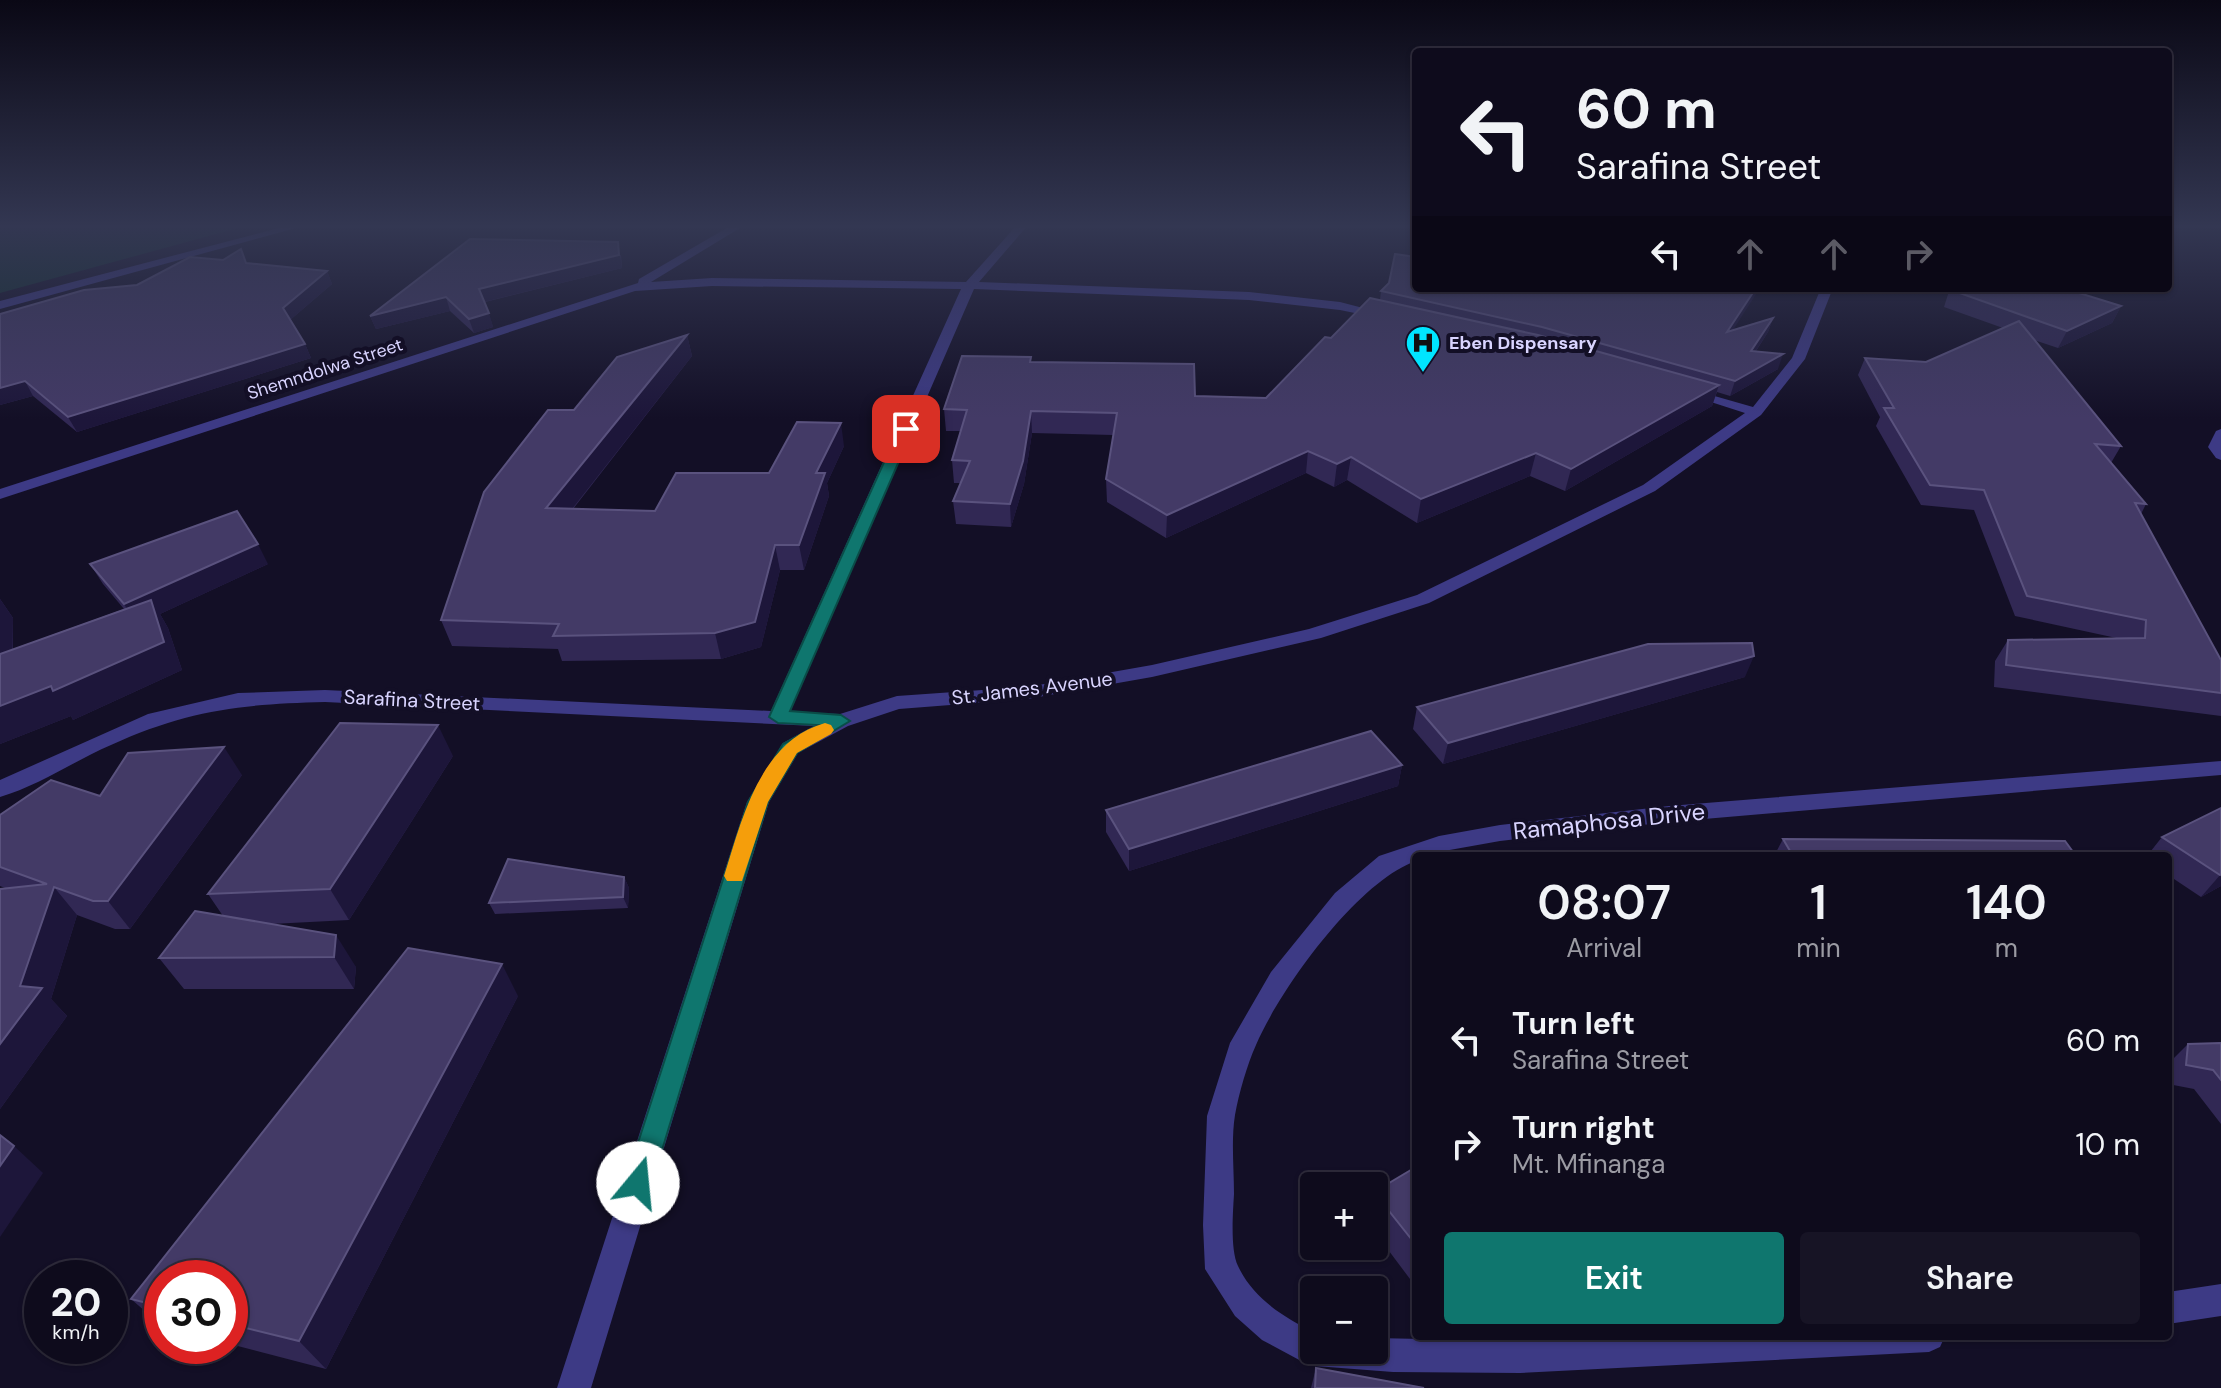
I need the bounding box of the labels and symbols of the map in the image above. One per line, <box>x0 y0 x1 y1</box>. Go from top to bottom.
hospital icon: Eben Dispensary <box>1404 324 1442 374</box>
place label: Eben Dispensary <box>1449 331 1597 355</box>
street label: Shemndolwa Street <box>244 333 406 405</box>
pin <box>872 395 940 463</box>
street label: St. James Avenue <box>950 665 1114 711</box>
street label: Sarafina Street <box>343 683 481 717</box>
street label: Ramaphosa Drive <box>1512 796 1706 846</box>
position arrow <box>596 1141 680 1225</box>
speed limit sign: 30 <box>144 1260 248 1364</box>

